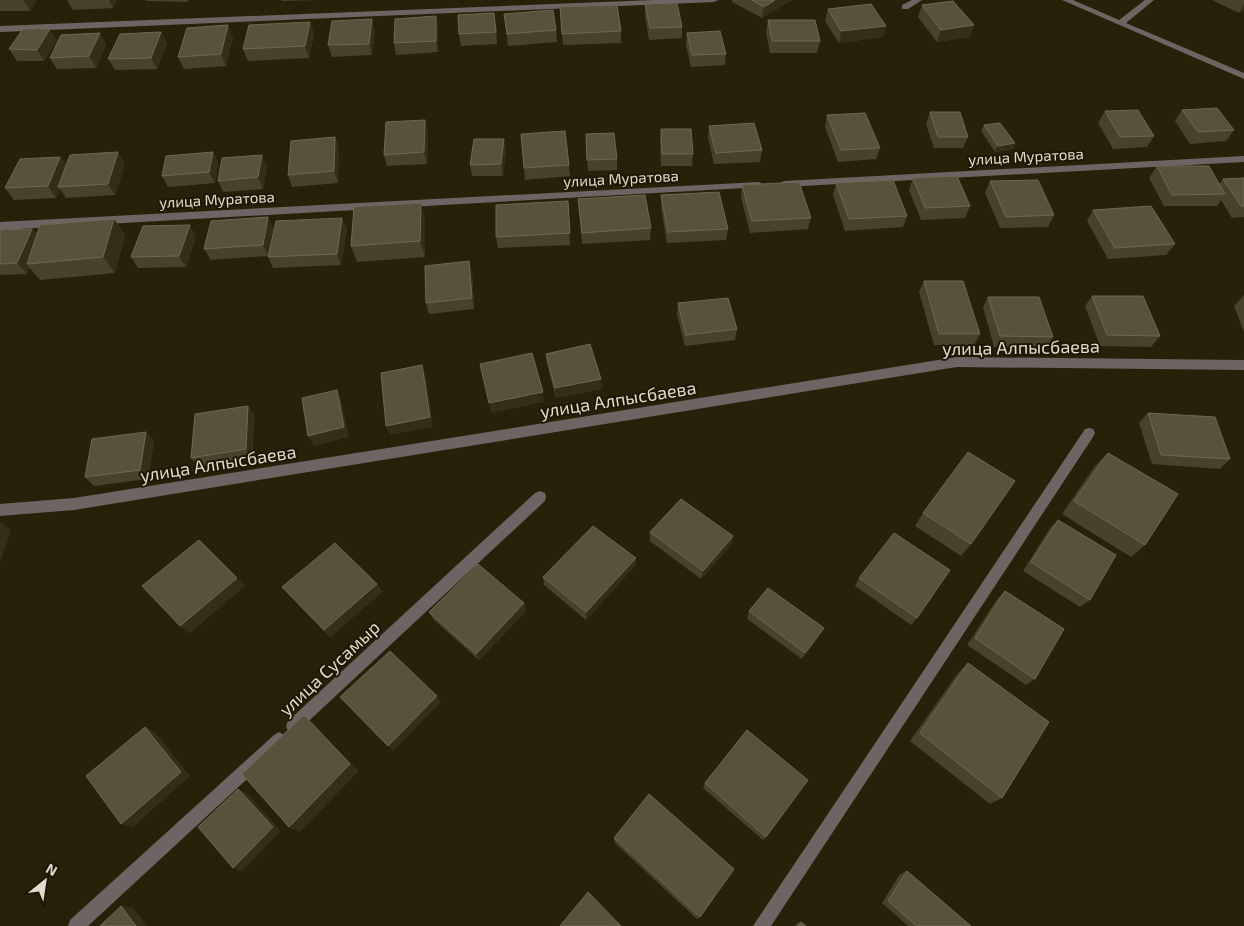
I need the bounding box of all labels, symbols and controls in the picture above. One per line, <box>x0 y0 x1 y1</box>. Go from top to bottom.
street label: улица Муратова <box>968 144 1084 169</box>
street label: улица Муратова <box>563 166 679 191</box>
street label: улица Муратова <box>159 187 275 212</box>
street label: улица Алпысбаева <box>942 335 1100 359</box>
street label: улица Алпысбаева <box>538 376 698 422</box>
street label: улица Алпысбаева <box>138 440 298 486</box>
street label: улица Сусамыр <box>274 616 384 720</box>
north arrow <box>20 856 70 906</box>
text: N <box>43 859 60 879</box>

